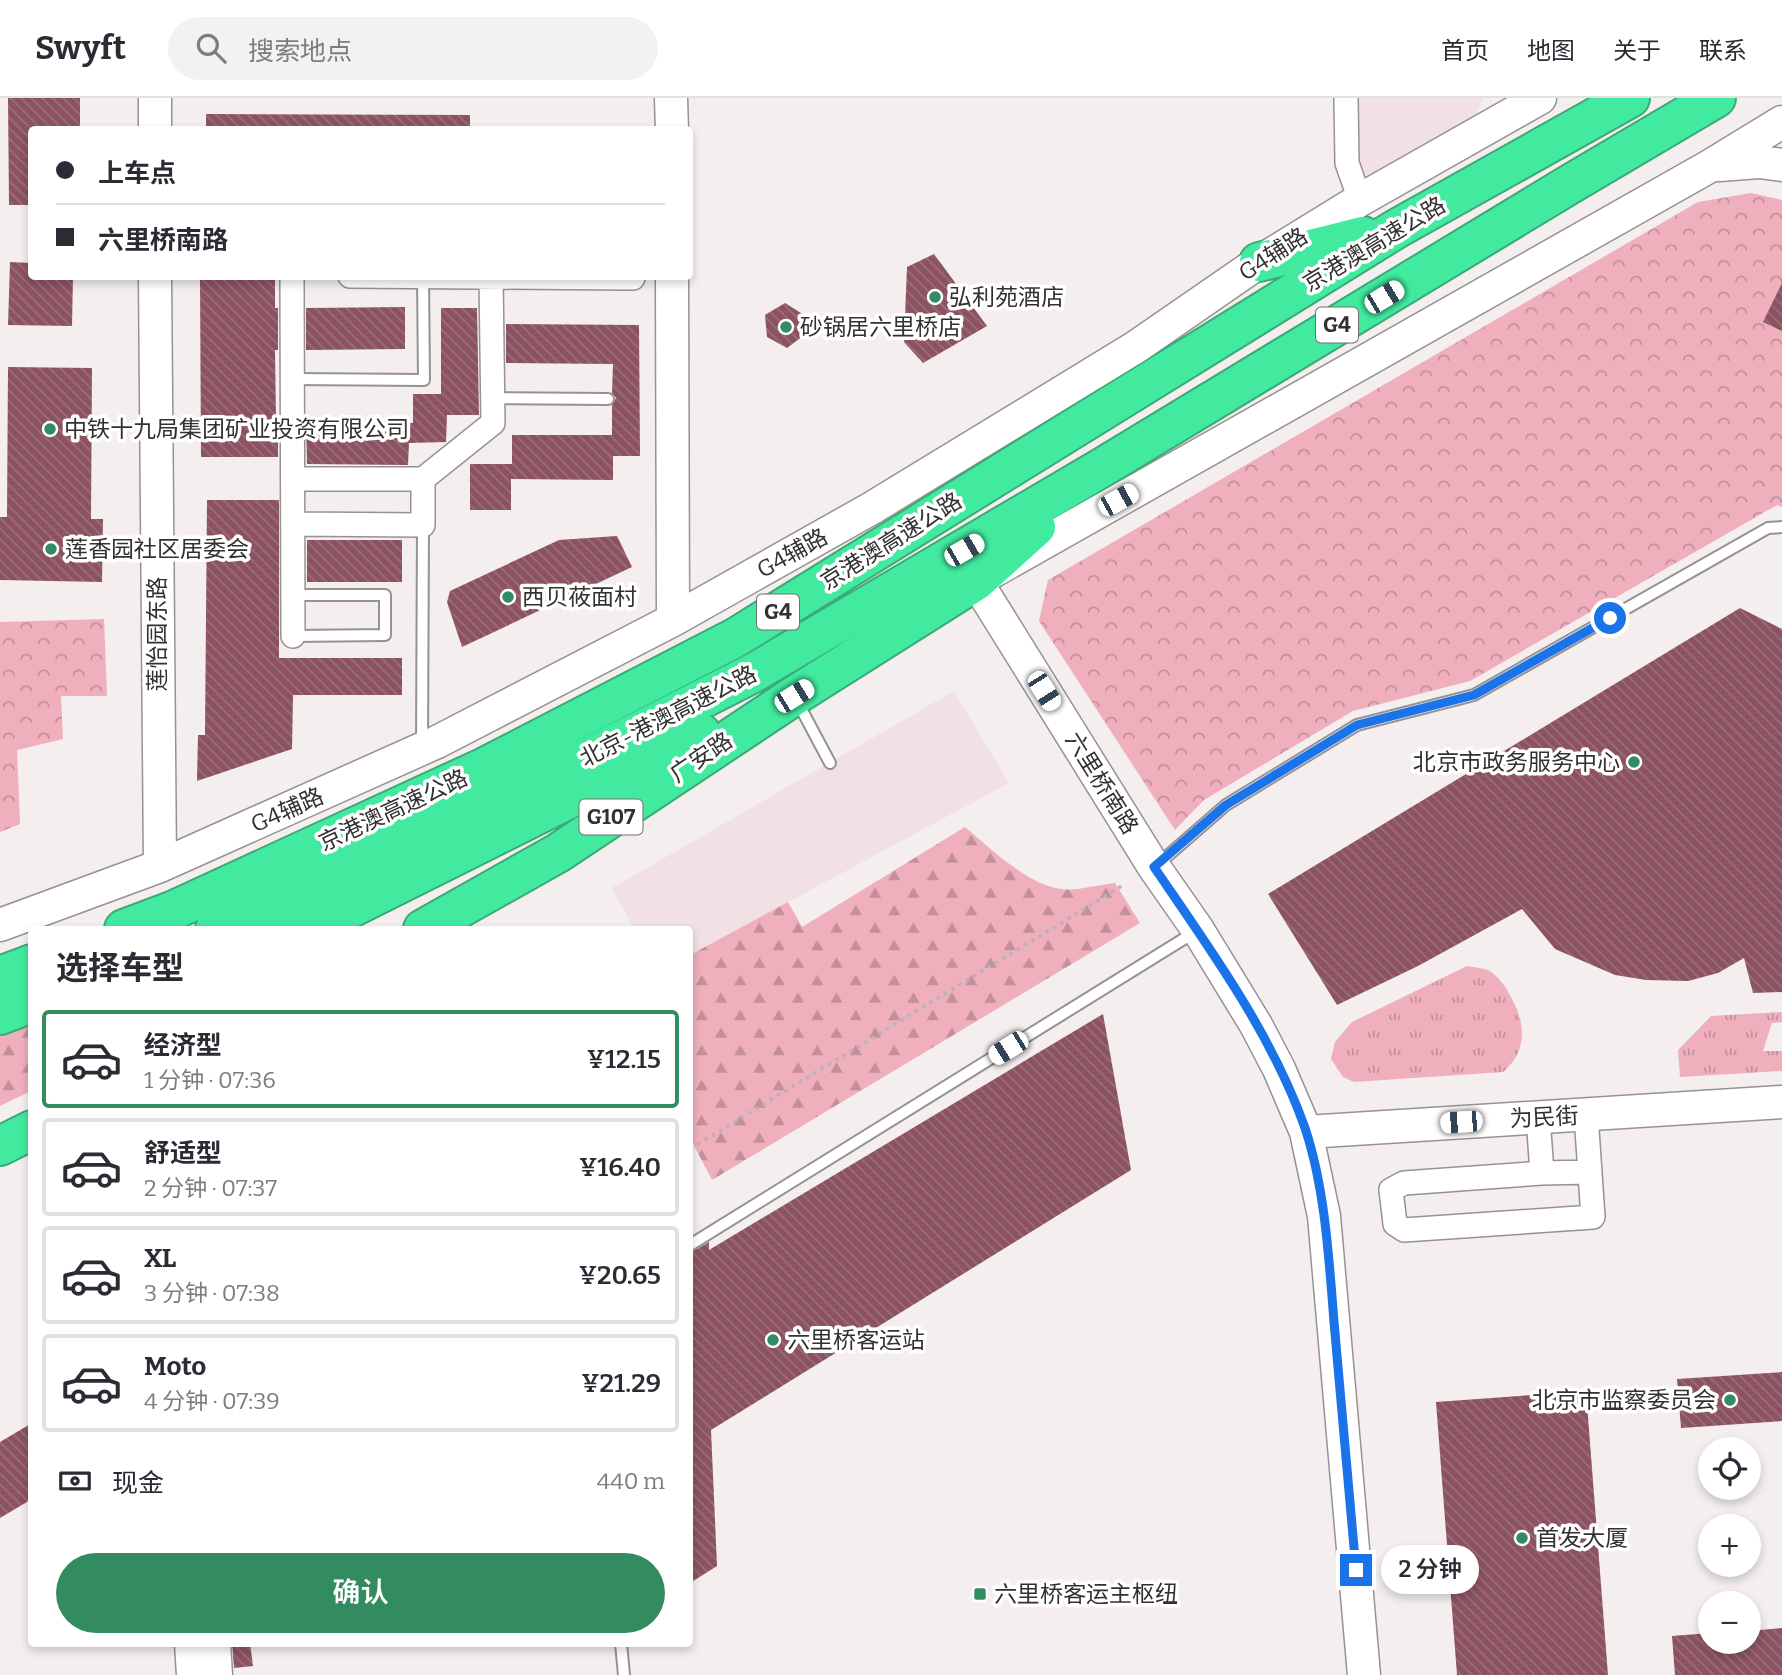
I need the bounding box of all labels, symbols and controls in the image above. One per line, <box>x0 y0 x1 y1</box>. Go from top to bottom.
search box <box>168 17 658 80</box>
text: Swyft <box>35 28 126 68</box>
icon: search <box>192 29 230 67</box>
text: 搜索地点 <box>248 36 352 67</box>
text: 首页 <box>1441 37 1489 65</box>
text: 地图 <box>1527 37 1575 65</box>
text: 关于 <box>1613 37 1661 65</box>
text: 联系 <box>1699 37 1747 65</box>
text: 上车点 <box>98 158 176 189</box>
street label: 京港澳高速公路 <box>1298 191 1450 297</box>
street label: G4辅路 <box>1233 221 1313 287</box>
text: 六里桥南路 <box>98 225 228 256</box>
car <box>1361 277 1408 317</box>
place label: 弘利苑酒店 <box>949 283 1064 311</box>
marker: 弘利苑酒店 <box>927 289 943 305</box>
road number: G4 <box>1316 308 1358 342</box>
place label: 砂锅居六里桥店 <box>800 313 961 341</box>
marker: 砂锅居六里桥店 <box>778 319 794 335</box>
place label: 中铁十九局集团矿业投资有限公司 <box>64 415 409 443</box>
marker: 中铁十九局集团矿业投资有限公司 <box>42 421 58 437</box>
car <box>1095 481 1142 519</box>
street label: 京港澳高速公路 <box>815 486 967 596</box>
street label: G4辅路 <box>752 522 832 584</box>
car <box>941 530 988 570</box>
place label: 莲香园社区居委会 <box>65 535 249 563</box>
marker: 莲香园社区居委会 <box>43 541 59 557</box>
street label: 莲怡园东路 <box>143 577 171 692</box>
place label: 西贝莜面村 <box>522 583 637 611</box>
marker: 西贝莜面村 <box>500 589 516 605</box>
road number: G4 <box>757 594 799 630</box>
route start <box>1594 602 1626 634</box>
street label: 北京-港澳高速公路 <box>575 659 761 773</box>
car <box>1024 668 1065 714</box>
car <box>771 676 818 716</box>
street label: 广安路 <box>665 726 737 788</box>
street label: 六里桥南路 <box>1060 727 1144 839</box>
place label: 北京市政务服务中心 <box>1413 748 1620 776</box>
marker: 北京市政务服务中心 <box>1626 754 1642 770</box>
street label: 京港澳高速公路 <box>314 763 472 857</box>
street label: G4辅路 <box>246 782 328 838</box>
road number: G107 <box>580 800 642 834</box>
text: 选择车型 <box>56 949 184 987</box>
icon: car <box>60 1028 123 1091</box>
car <box>985 1028 1032 1068</box>
text: 经济型 <box>144 1030 222 1061</box>
text: ¥12.15 <box>587 1044 661 1075</box>
text: 1 分钟 · 07:36 <box>144 1066 276 1094</box>
street label: 为民街 <box>1509 1101 1579 1133</box>
car <box>1440 1110 1483 1134</box>
icon: car <box>60 1136 123 1199</box>
text: 舒适型 <box>144 1138 222 1169</box>
text: ¥16.40 <box>579 1152 661 1183</box>
text: 2 分钟 · 07:37 <box>144 1174 277 1202</box>
text: XL <box>144 1243 176 1274</box>
icon: car <box>60 1244 123 1307</box>
text: ¥20.65 <box>579 1260 661 1291</box>
text: 3 分钟 · 07:38 <box>144 1279 280 1307</box>
place label: 六里桥客运站 <box>787 1326 925 1354</box>
marker: 六里桥客运站 <box>765 1332 781 1348</box>
text: Moto <box>144 1351 206 1382</box>
icon: car <box>60 1352 123 1415</box>
text: ¥21.29 <box>581 1368 661 1399</box>
place label: 北京市监察委员会 <box>1532 1386 1716 1414</box>
text: 4 分钟 · 07:39 <box>144 1387 280 1415</box>
marker: 北京市监察委员会 <box>1722 1392 1738 1408</box>
map controls <box>1698 1437 1761 1654</box>
button: locate <box>1698 1437 1761 1500</box>
icon: cash <box>56 1462 94 1500</box>
text: 440 m <box>597 1467 665 1495</box>
text: 现金 <box>112 1468 164 1499</box>
button: + <box>1698 1514 1761 1577</box>
place label: 首发大厦 <box>1536 1524 1628 1552</box>
marker: 首发大厦 <box>1514 1530 1530 1546</box>
callout: 2 分钟 <box>1380 1546 1478 1594</box>
button: 确认 <box>56 1553 665 1633</box>
route end <box>1340 1554 1372 1586</box>
text: 2 分钟 <box>1398 1555 1462 1583</box>
place label: 六里桥客运主枢纽 <box>994 1580 1178 1608</box>
marker: 六里桥客运主枢纽 <box>972 1586 988 1602</box>
button: − <box>1698 1591 1761 1654</box>

